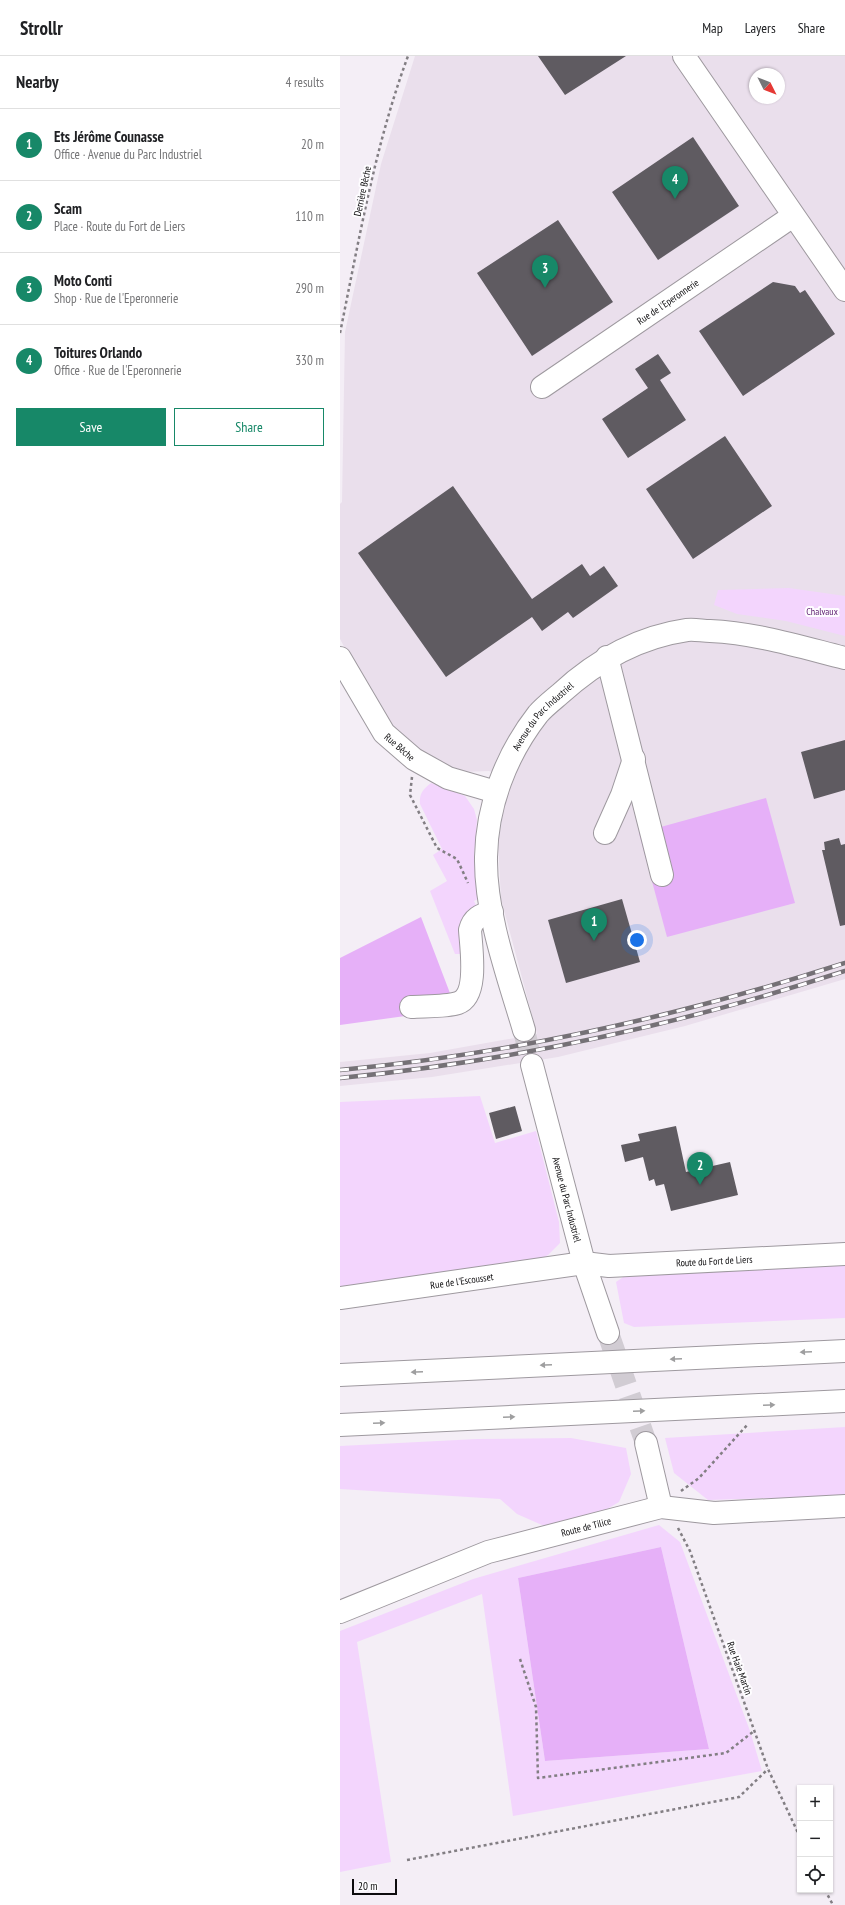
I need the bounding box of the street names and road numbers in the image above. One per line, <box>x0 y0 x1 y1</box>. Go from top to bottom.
street label: Derrière Bèche <box>351 165 374 217</box>
street label: Rue de l'Eperonnerie <box>634 276 701 327</box>
street label: Avenue du Parc Industriel <box>509 679 577 753</box>
street label: Rue Bêche <box>382 730 418 764</box>
street label: Avenue du Parc Industriel <box>549 1155 584 1244</box>
street label: Route du Fort de Liers <box>676 1253 753 1270</box>
street label: Rue de l'Escousset <box>429 1270 494 1292</box>
street label: Route de Tilice <box>560 1514 613 1540</box>
street label: Rue Haie Martin <box>724 1640 755 1697</box>

